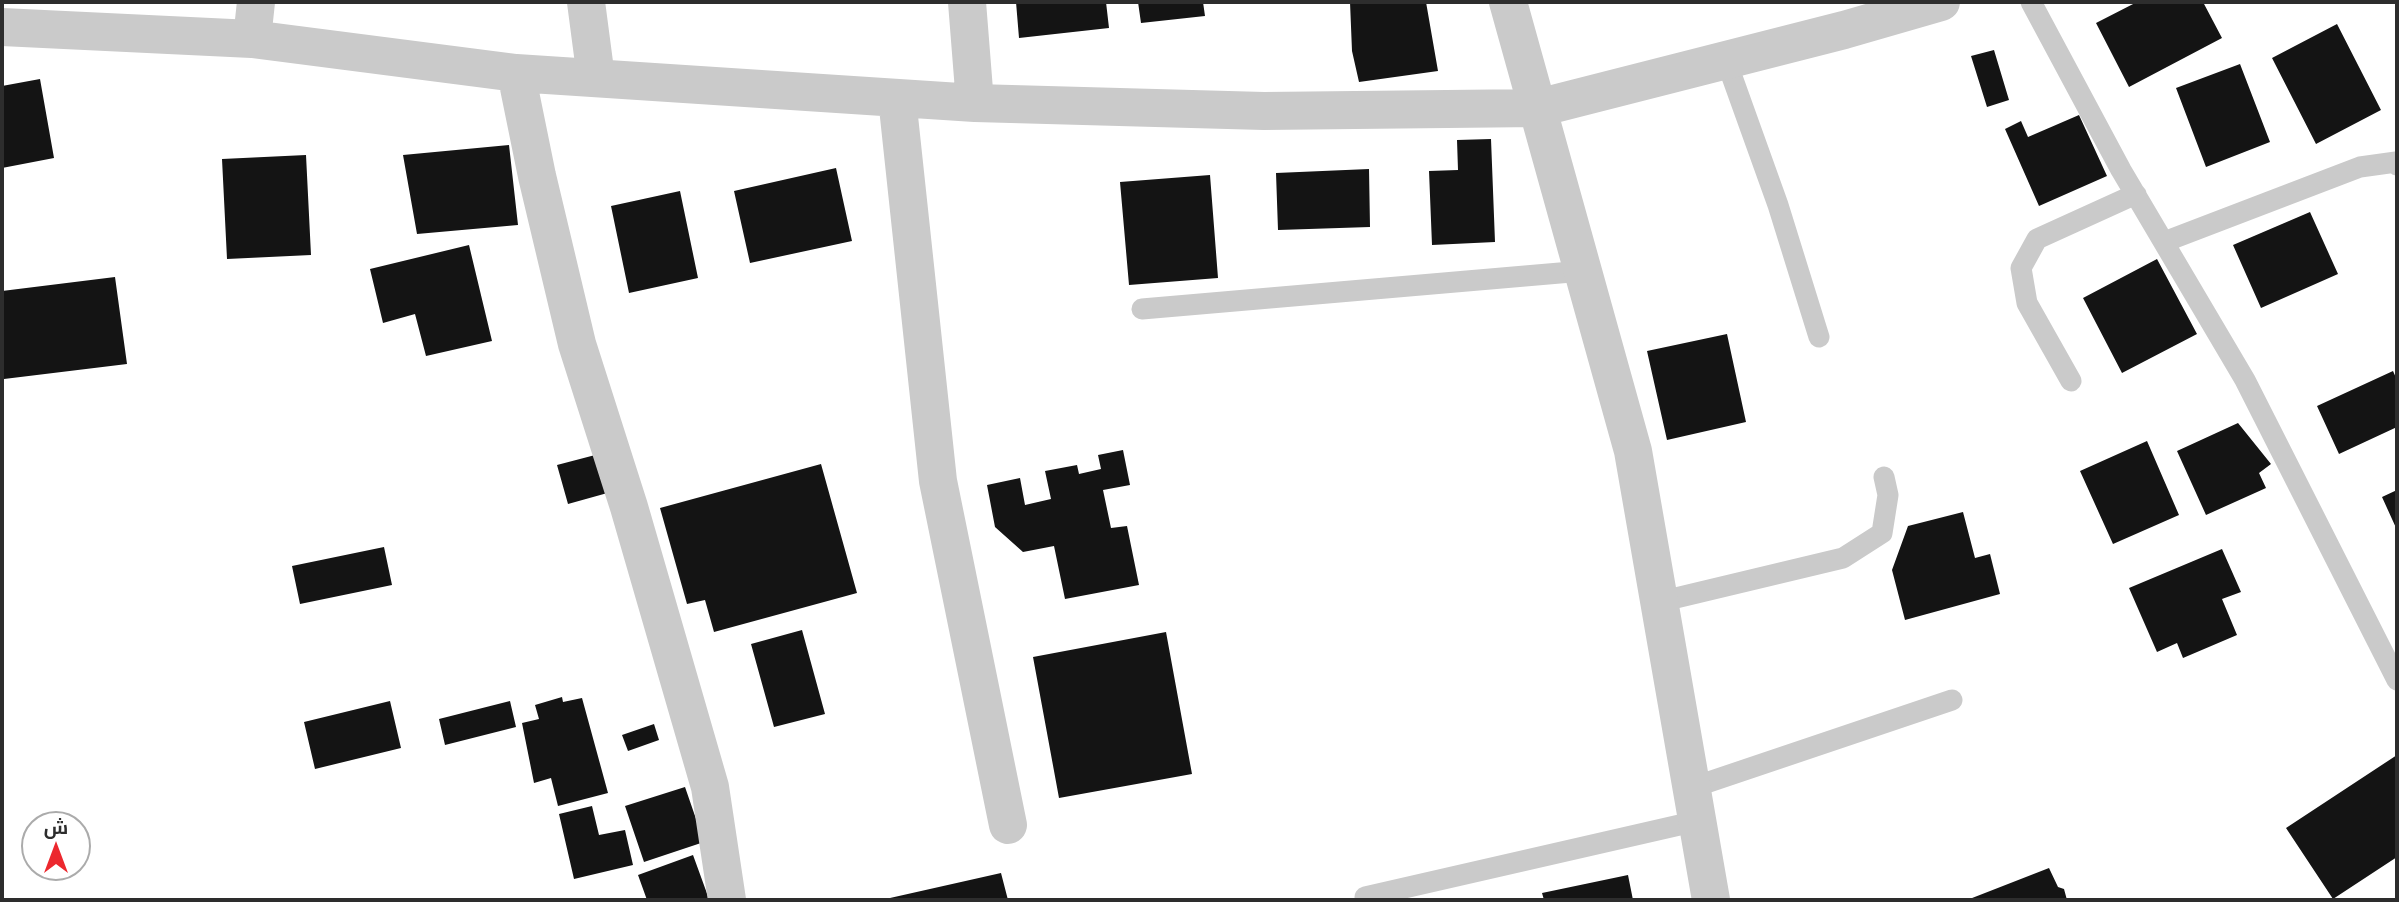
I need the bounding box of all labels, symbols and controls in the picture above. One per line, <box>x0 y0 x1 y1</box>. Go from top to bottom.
north arrow <box>21 811 91 881</box>
text: ش <box>44 816 68 838</box>

